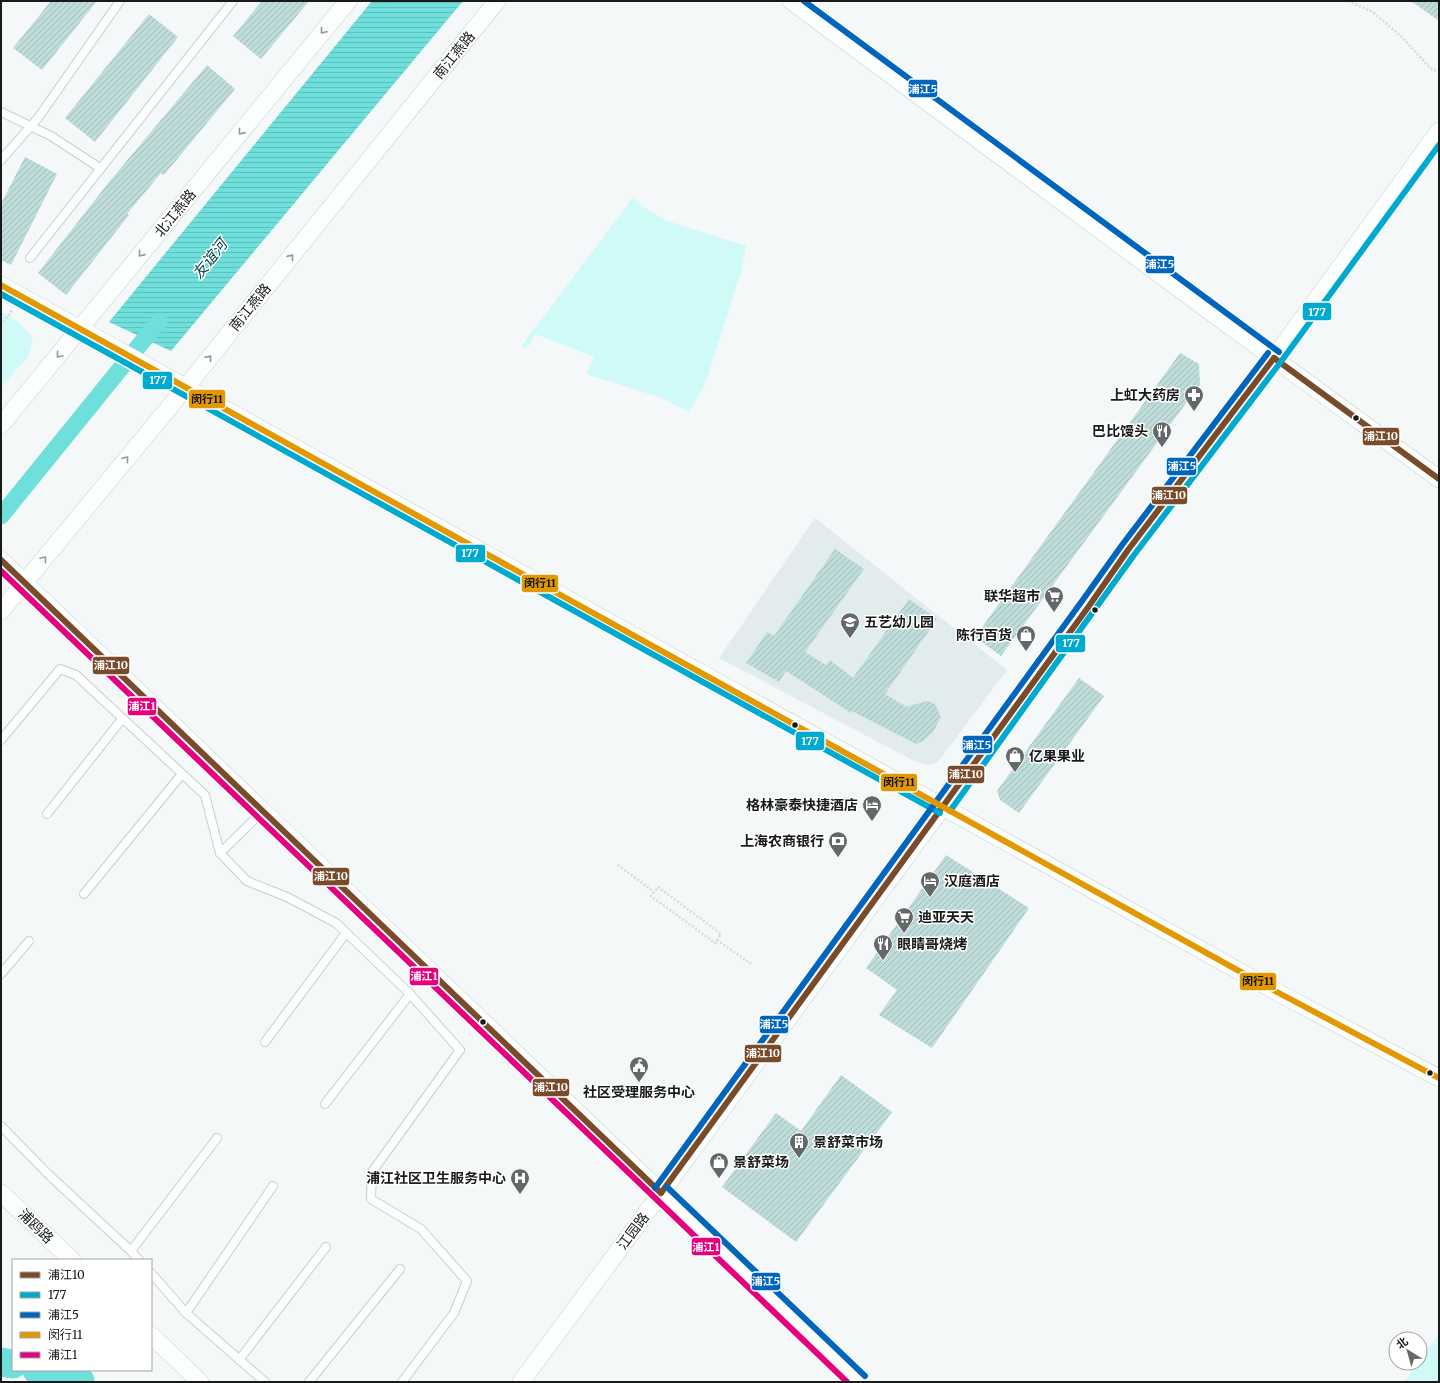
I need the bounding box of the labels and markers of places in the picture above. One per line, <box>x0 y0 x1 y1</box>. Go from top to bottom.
pharmacy icon: 上虹大药房 <box>1183 384 1205 412</box>
place label: 上虹大药房 <box>1110 386 1180 404</box>
unlabelled marker <box>1351 413 1361 423</box>
restaurant icon: 巴比馒头 <box>1151 420 1173 448</box>
place label: 巴比馒头 <box>1092 422 1148 440</box>
supermarket icon: 联华超市 <box>1043 585 1065 613</box>
place label: 联华超市 <box>984 587 1040 605</box>
unlabelled marker <box>1090 605 1100 615</box>
school or university icon: 五艺幼儿园 <box>839 611 861 639</box>
place label: 五艺幼儿园 <box>864 613 934 631</box>
shop icon: 陈行百货 <box>1015 624 1037 652</box>
place label: 陈行百货 <box>956 626 1012 644</box>
unlabelled marker <box>790 720 800 730</box>
shop icon: 亿果果业 <box>1004 745 1026 773</box>
place label: 亿果果业 <box>1029 747 1085 765</box>
hotel icon: 格林豪泰快捷酒店 <box>861 794 883 822</box>
place label: 格林豪泰快捷酒店 <box>746 796 858 814</box>
bank icon: 上海农商银行 <box>827 830 849 858</box>
place label: 上海农商银行 <box>740 832 824 850</box>
hotel icon: 汉庭酒店 <box>919 870 941 898</box>
place label: 汉庭酒店 <box>944 872 1000 890</box>
supermarket icon: 迪亚天天 <box>893 906 915 934</box>
place label: 迪亚天天 <box>918 908 974 926</box>
restaurant icon: 眼睛哥烧烤 <box>872 933 894 961</box>
place label: 眼睛哥烧烤 <box>897 935 967 953</box>
unlabelled marker <box>478 1017 488 1027</box>
public building icon: 社区受理服务中心 <box>628 1055 650 1083</box>
unlabelled marker <box>1425 1068 1435 1078</box>
place label: 社区受理服务中心 <box>583 1083 695 1101</box>
building icon: 景舒菜市场 <box>788 1131 810 1159</box>
place label: 景舒菜市场 <box>813 1133 883 1151</box>
shop icon: 景舒菜场 <box>708 1151 730 1179</box>
place label: 景舒菜场 <box>733 1153 789 1171</box>
hospital icon: 浦江社区卫生服务中心 <box>509 1167 531 1195</box>
place label: 浦江社区卫生服务中心 <box>366 1169 506 1187</box>

